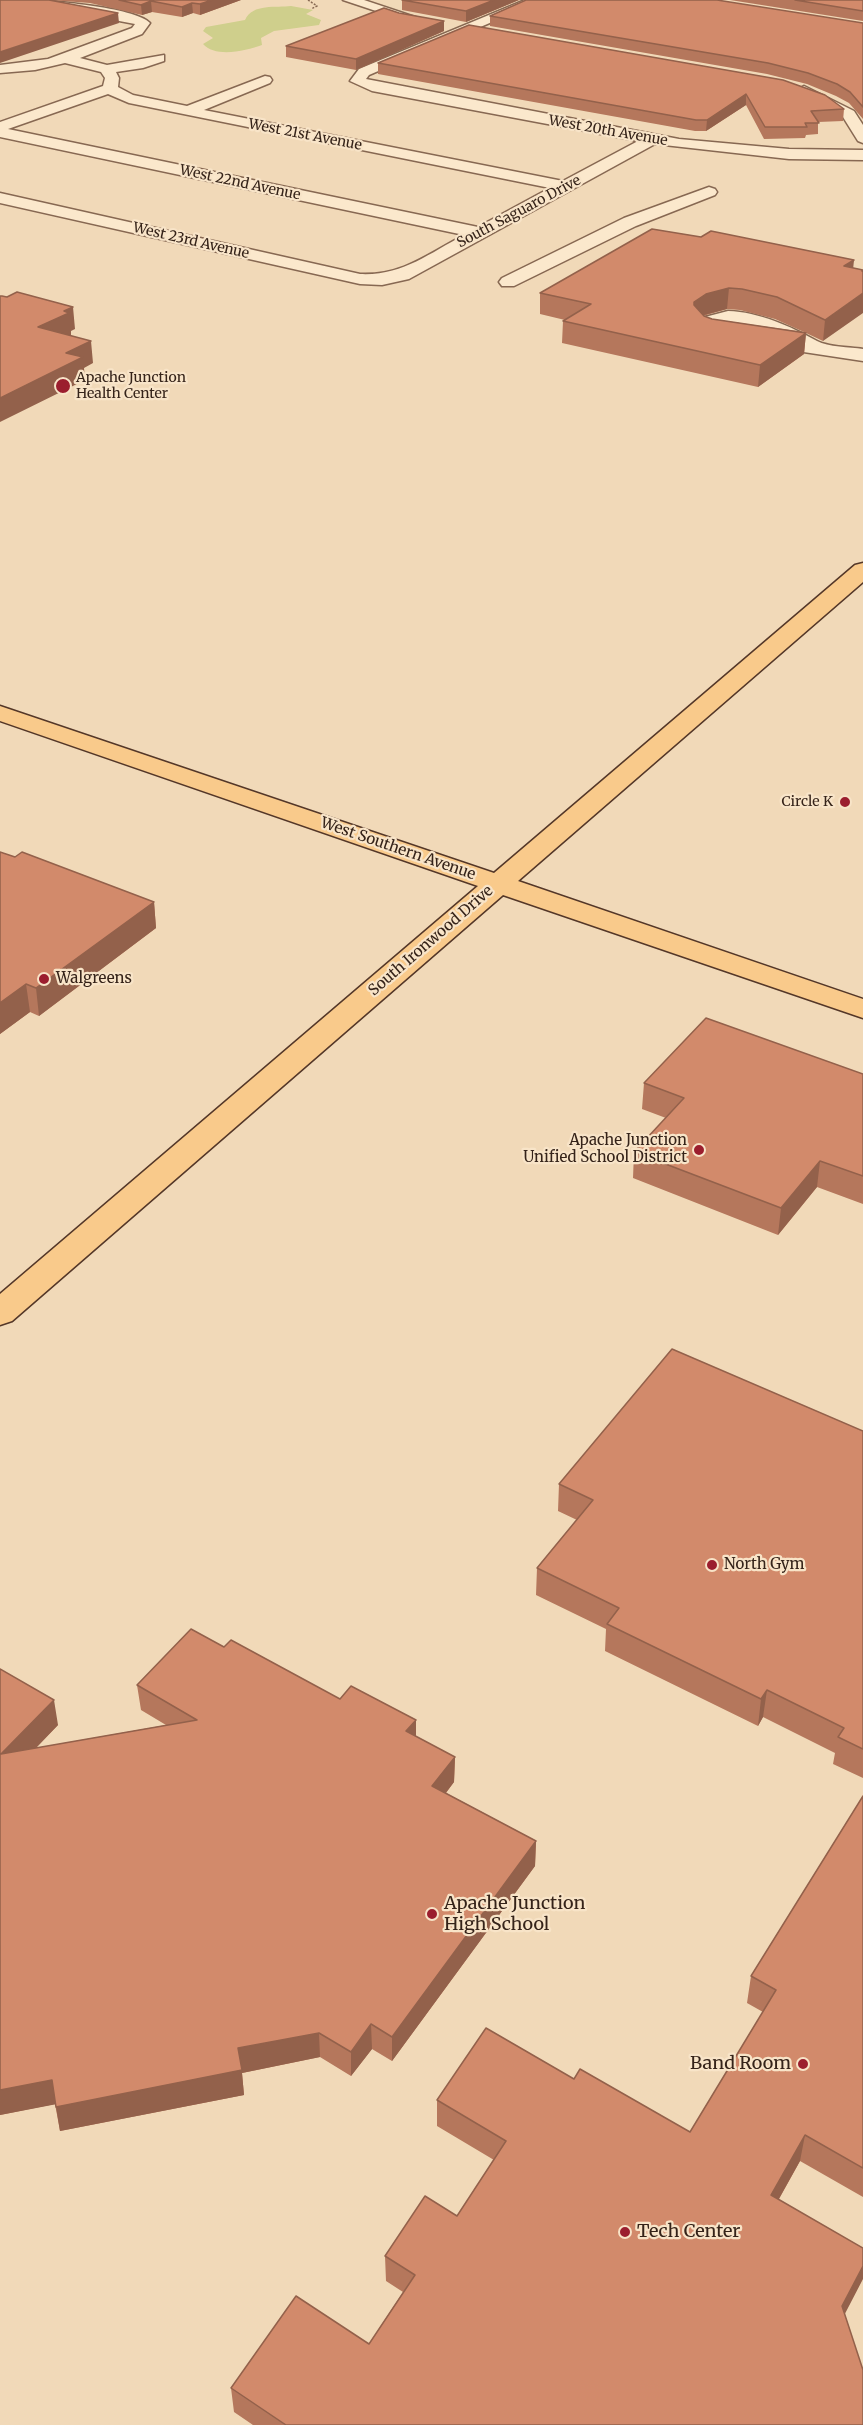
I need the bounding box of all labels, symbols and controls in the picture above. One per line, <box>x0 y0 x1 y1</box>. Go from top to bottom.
street label: West 20th Avenue <box>547 112 669 150</box>
street label: West 21st Avenue <box>247 116 363 154</box>
street label: West 22nd Avenue <box>178 162 302 204</box>
street label: South Saguaro Drive <box>454 172 584 252</box>
street label: West 23rd Avenue <box>131 219 251 263</box>
place label: Apache Junction Health Center <box>76 370 186 402</box>
marker: Apache Junction Health Center <box>54 377 72 395</box>
place label: Circle K <box>782 794 833 810</box>
marker: Circle K <box>838 795 852 809</box>
street label: West Southern Avenue <box>318 814 478 884</box>
street label: South Ironwood Drive <box>365 882 497 1000</box>
place label: Walgreens <box>56 970 132 988</box>
marker: Walgreens <box>37 972 51 986</box>
place label: Apache Junction Unified School District <box>523 1132 687 1167</box>
marker: Apache Junction Unified School District <box>692 1143 706 1157</box>
place label: North Gym <box>724 1556 804 1574</box>
marker: North Gym <box>705 1558 719 1572</box>
place label: Apache Junction High School <box>444 1893 585 1936</box>
marker: Apache Junction High School <box>425 1907 439 1921</box>
place label: Band Room <box>690 2053 791 2075</box>
marker: Band Room <box>796 2057 810 2071</box>
place label: Tech Center <box>637 2221 740 2243</box>
marker: Tech Center <box>618 2225 632 2239</box>

